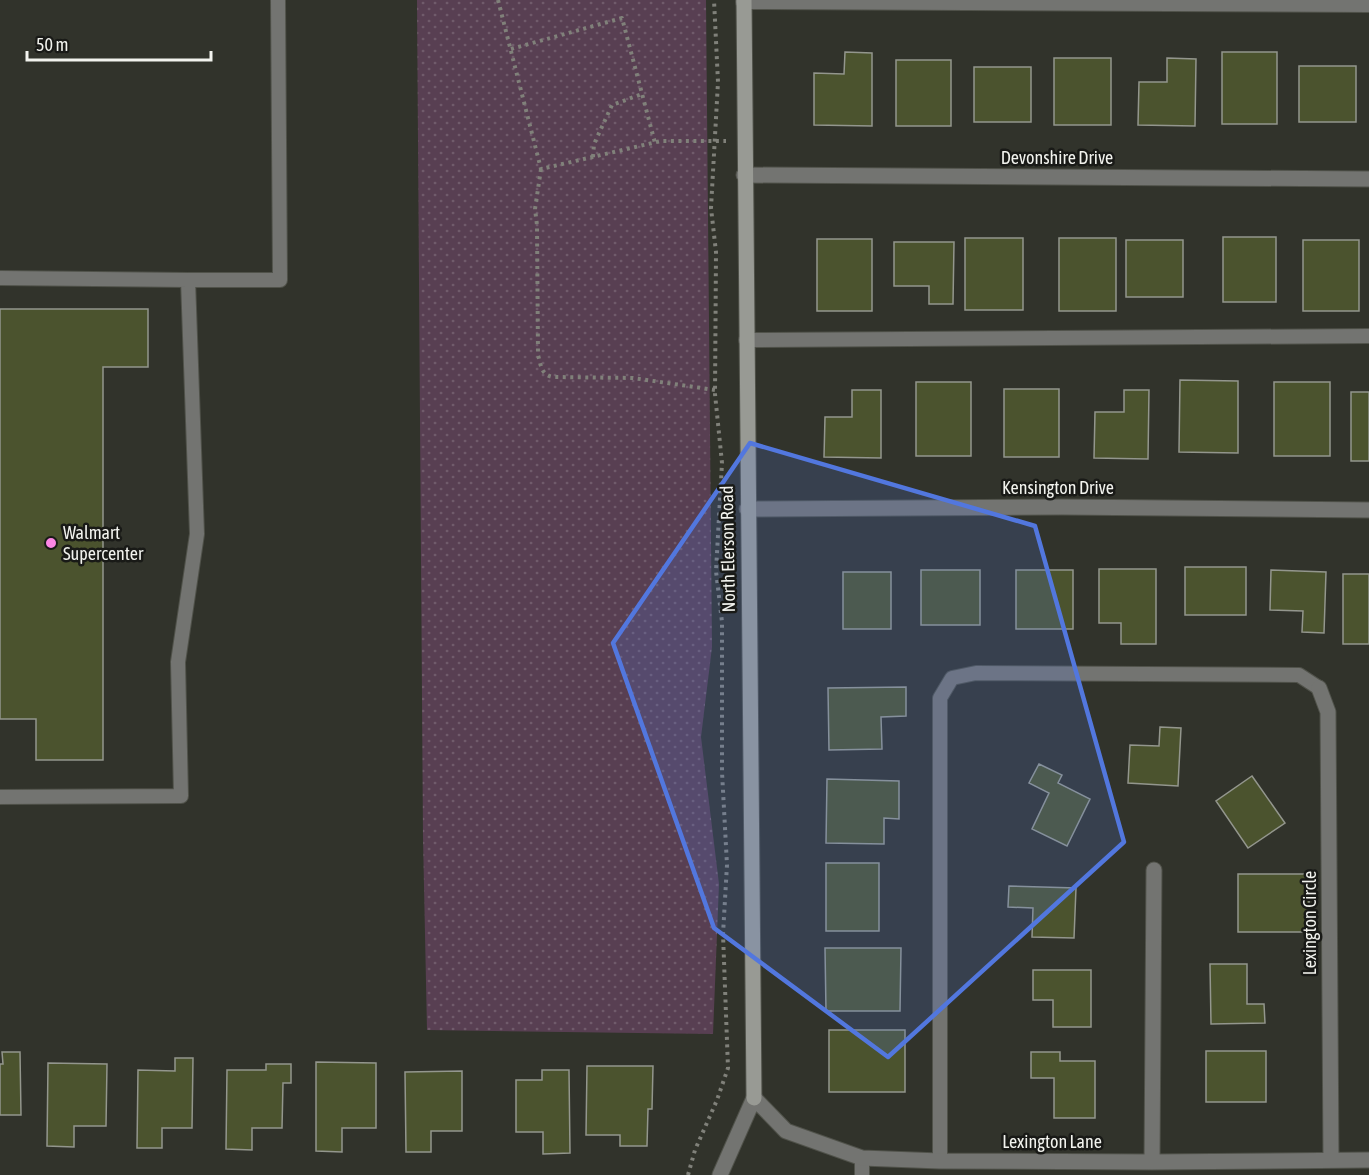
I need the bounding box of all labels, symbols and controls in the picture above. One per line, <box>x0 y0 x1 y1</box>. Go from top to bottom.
scale bar <box>27 24 212 62</box>
text: 50 m <box>36 34 68 55</box>
street label: Devonshire Drive <box>1001 147 1113 168</box>
street label: Kensington Drive <box>1002 477 1114 498</box>
street label: North Elerson Road <box>716 485 739 613</box>
place label: Walmart Supercenter <box>63 522 144 564</box>
marker: Walmart Supercenter <box>44 536 58 550</box>
street label: Lexington Circle <box>1299 871 1320 975</box>
street label: Lexington Lane <box>1002 1131 1102 1152</box>

